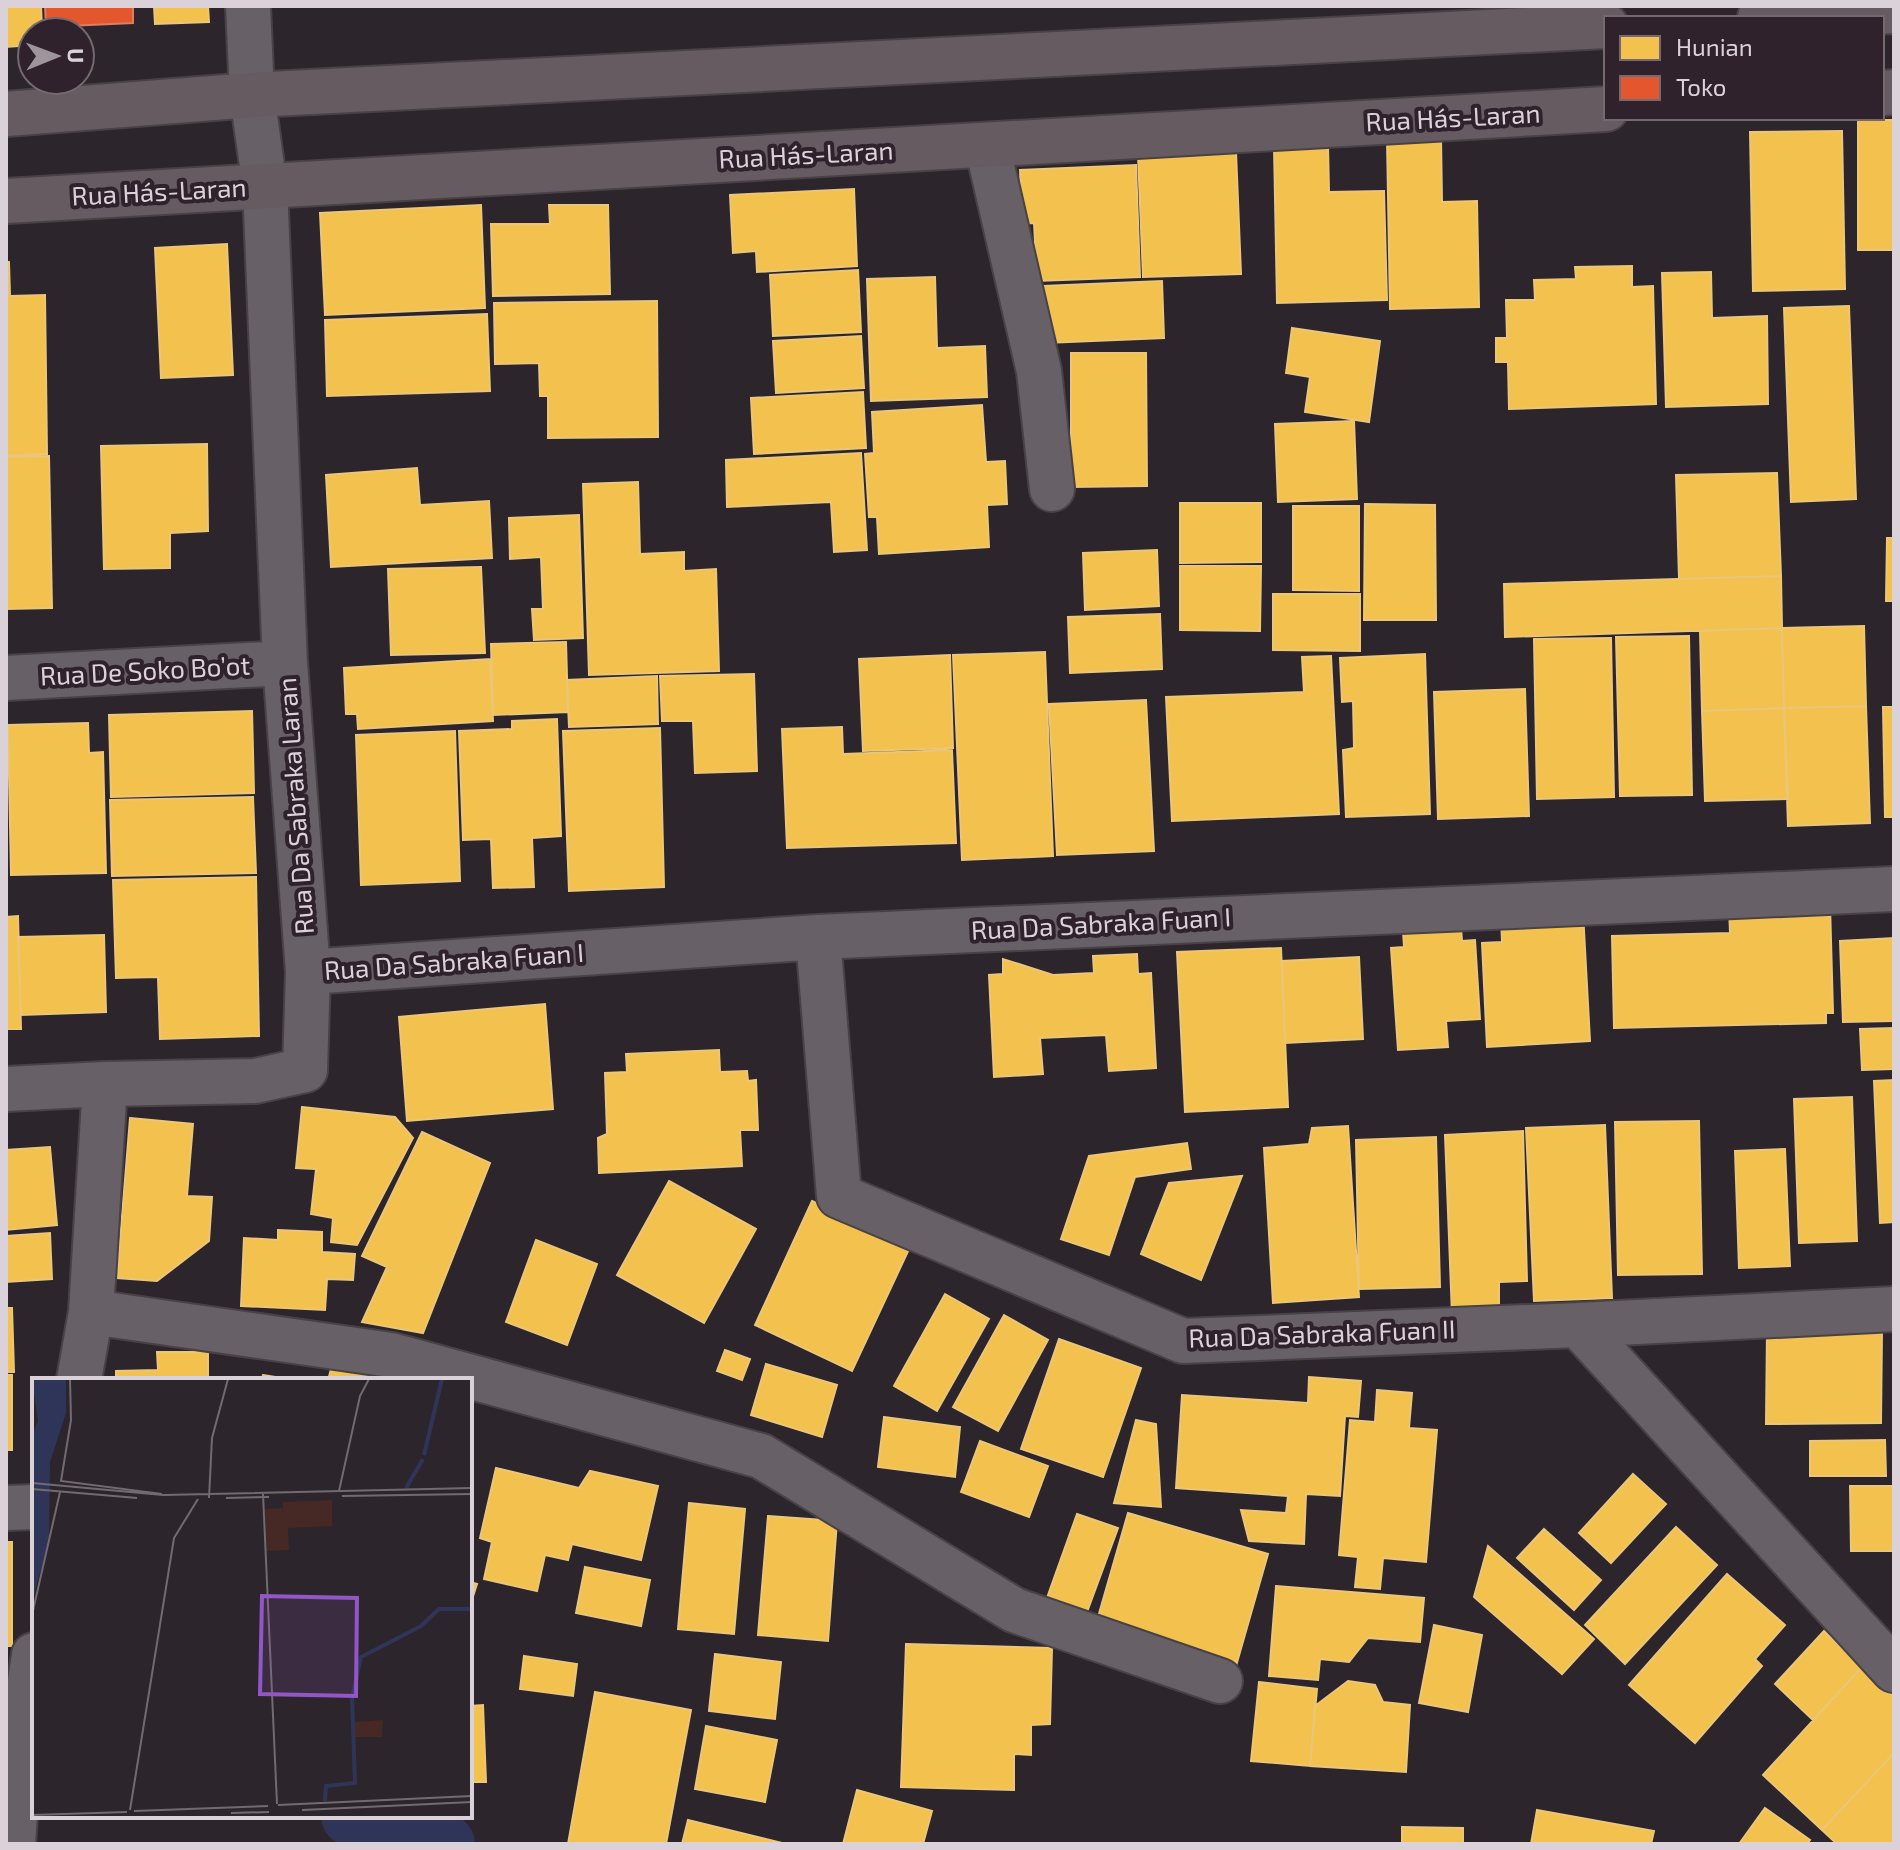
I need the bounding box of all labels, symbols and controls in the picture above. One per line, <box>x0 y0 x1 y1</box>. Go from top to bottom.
north arrow <box>16 16 96 96</box>
legend <box>1604 16 1884 120</box>
text: Hunian <box>1676 32 1753 61</box>
text: U <box>64 48 90 63</box>
text: Toko <box>1676 72 1726 101</box>
street label: Rua Hás-Laran <box>1365 96 1541 137</box>
street label: Rua Hás-Laran <box>718 133 894 174</box>
street label: Rua Hás-Laran <box>71 170 247 211</box>
street label: Rua De Soko Bo’ot <box>39 649 251 690</box>
street label: Rua Da Sabraka Laran <box>270 677 319 936</box>
street label: Rua Da Sabraka Fuan I <box>970 900 1232 945</box>
street label: Rua Da Sabraka Fuan I <box>323 936 585 985</box>
street label: Rua Da Sabraka Fuan II <box>1188 1312 1456 1353</box>
inset map <box>32 1378 472 1818</box>

